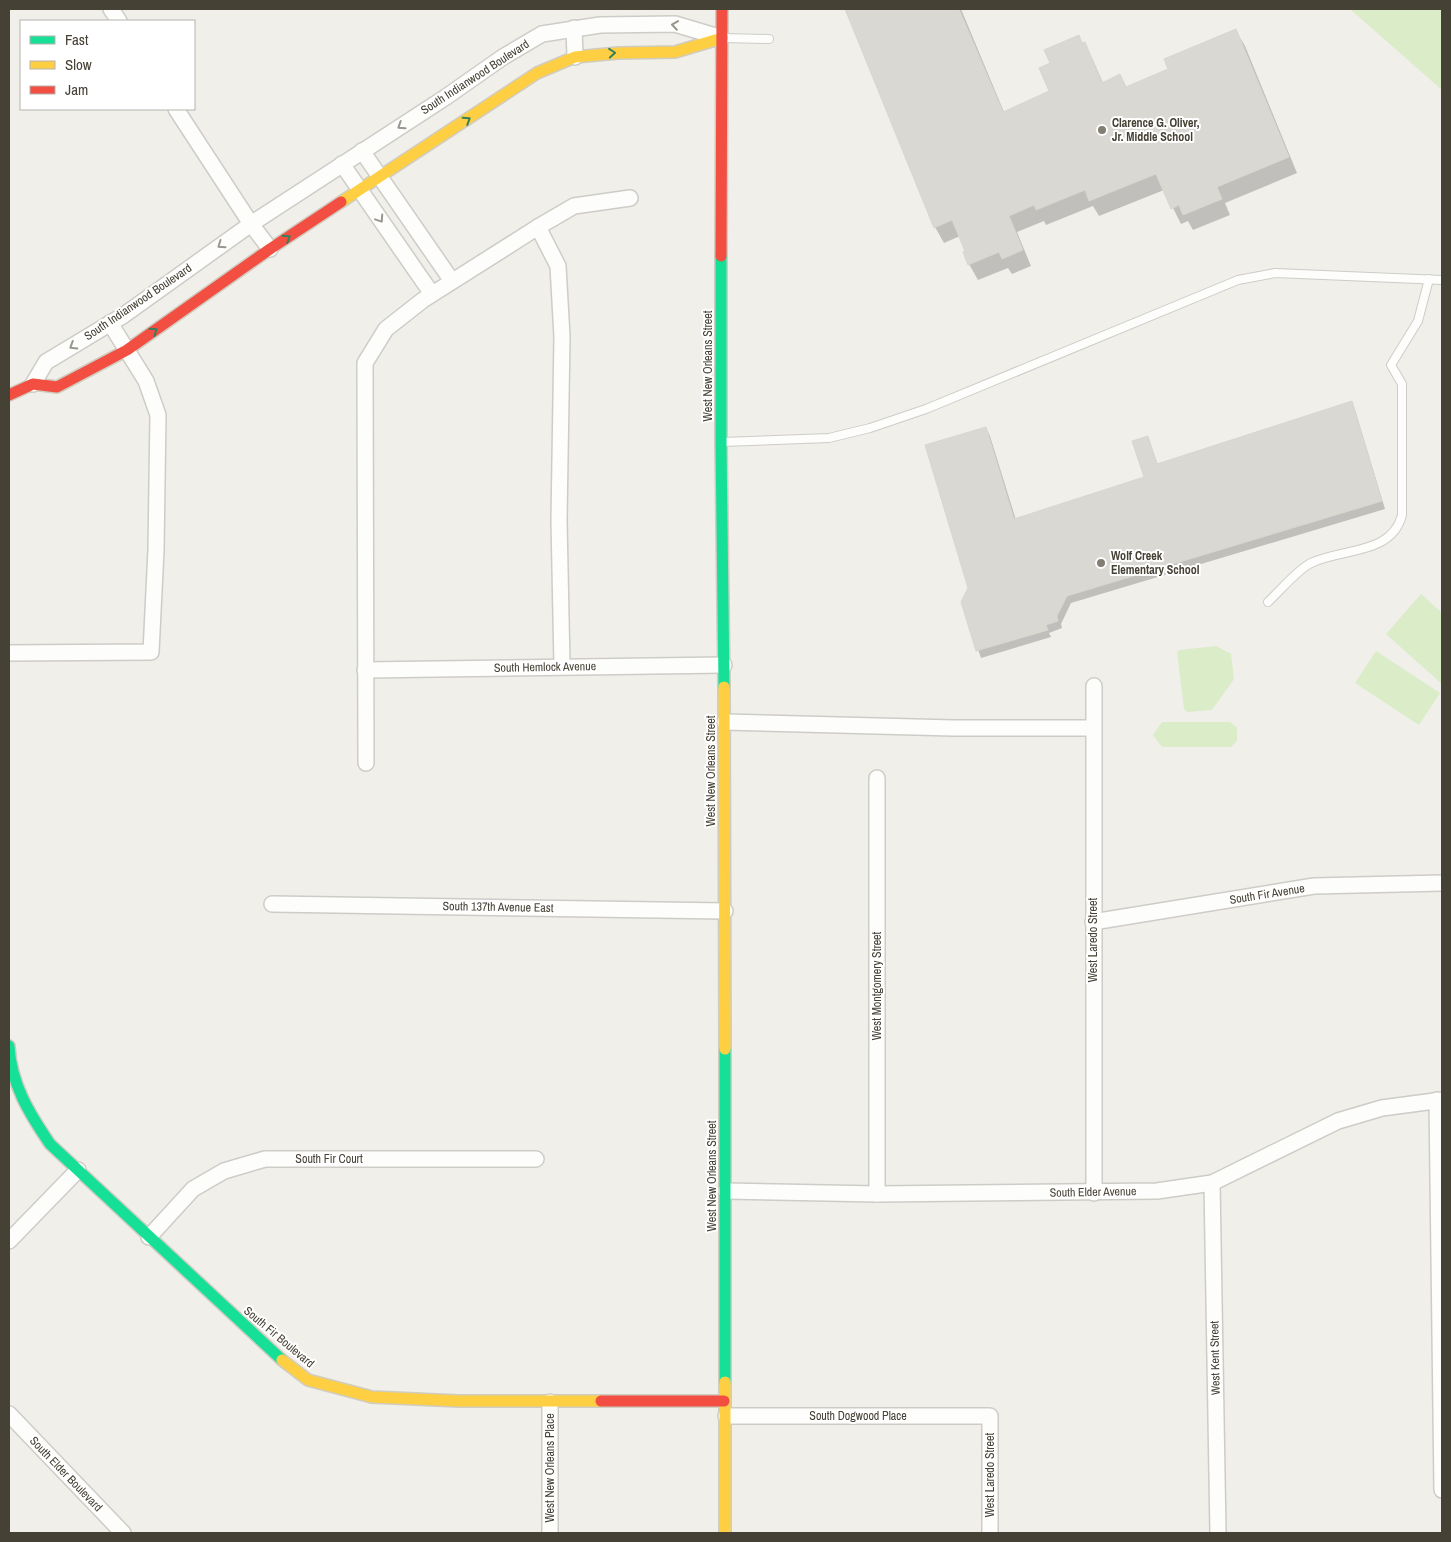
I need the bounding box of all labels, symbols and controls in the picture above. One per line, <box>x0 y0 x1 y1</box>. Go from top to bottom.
legend <box>20 20 195 110</box>
one-way arrow <box>670 21 679 31</box>
text: Fast <box>65 29 89 50</box>
street label: South Indianwood Boulevard <box>418 36 532 118</box>
one-way arrow <box>608 48 616 59</box>
text: Slow <box>65 54 92 75</box>
text: Jam <box>65 79 88 100</box>
place label: Clarence G. Oliver, Jr. Middle School <box>1112 115 1200 145</box>
one-way arrow <box>462 117 471 127</box>
one-way arrow <box>397 120 406 130</box>
marker: Clarence G. Oliver, Jr. Middle School <box>1096 124 1108 136</box>
one-way arrow <box>374 213 383 223</box>
one-way arrow <box>281 235 291 244</box>
one-way arrow <box>217 239 227 248</box>
street label: South Indianwood Boulevard <box>81 260 195 344</box>
street label: West New Orleans Street <box>700 310 716 421</box>
one-way arrow <box>148 328 157 337</box>
one-way arrow <box>69 340 78 349</box>
place label: Wolf Creek Elementary School <box>1111 548 1200 578</box>
marker: Wolf Creek Elementary School <box>1095 557 1107 569</box>
street label: South Hemlock Avenue <box>494 658 596 676</box>
street label: West New Orleans Street <box>703 715 719 826</box>
street label: South Fir Avenue <box>1228 880 1306 908</box>
street label: West Laredo Street <box>1085 897 1101 982</box>
street label: South 137th Avenue East <box>442 898 554 916</box>
street label: West Montgomery Street <box>869 931 885 1040</box>
street label: West New Orleans Street <box>704 1120 720 1231</box>
street label: South Fir Court <box>295 1151 363 1167</box>
street label: South Elder Avenue <box>1049 1183 1137 1201</box>
street label: South Fir Boulevard <box>240 1303 318 1371</box>
street label: West Kent Street <box>1206 1320 1224 1395</box>
street label: South Dogwood Place <box>809 1408 907 1424</box>
street label: West New Orleans Place <box>542 1413 558 1523</box>
street label: West Laredo Street <box>982 1432 998 1517</box>
street label: South Elder Boulevard <box>26 1433 106 1515</box>

